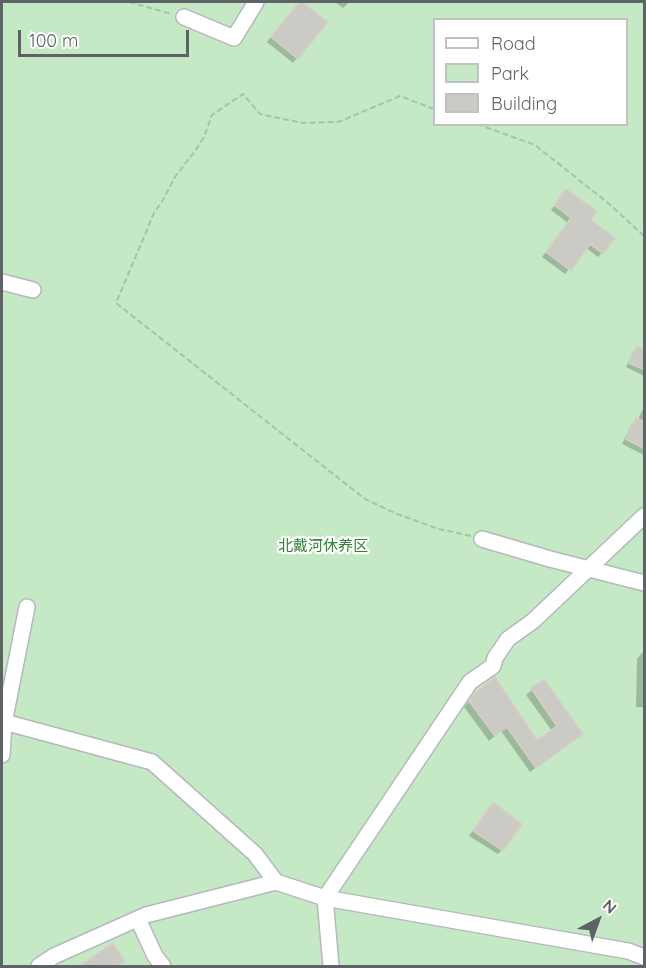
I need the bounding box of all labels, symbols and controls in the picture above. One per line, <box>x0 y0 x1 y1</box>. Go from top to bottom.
scale bar <box>21 18 192 56</box>
legend <box>433 18 628 126</box>
text: 100 m <box>29 29 78 52</box>
text: Road <box>491 32 536 55</box>
text: Park <box>491 62 529 85</box>
text: Building <box>491 92 557 115</box>
park label: 北戴河休养区 <box>278 537 368 555</box>
north arrow <box>568 890 628 950</box>
text: N <box>599 895 621 918</box>

